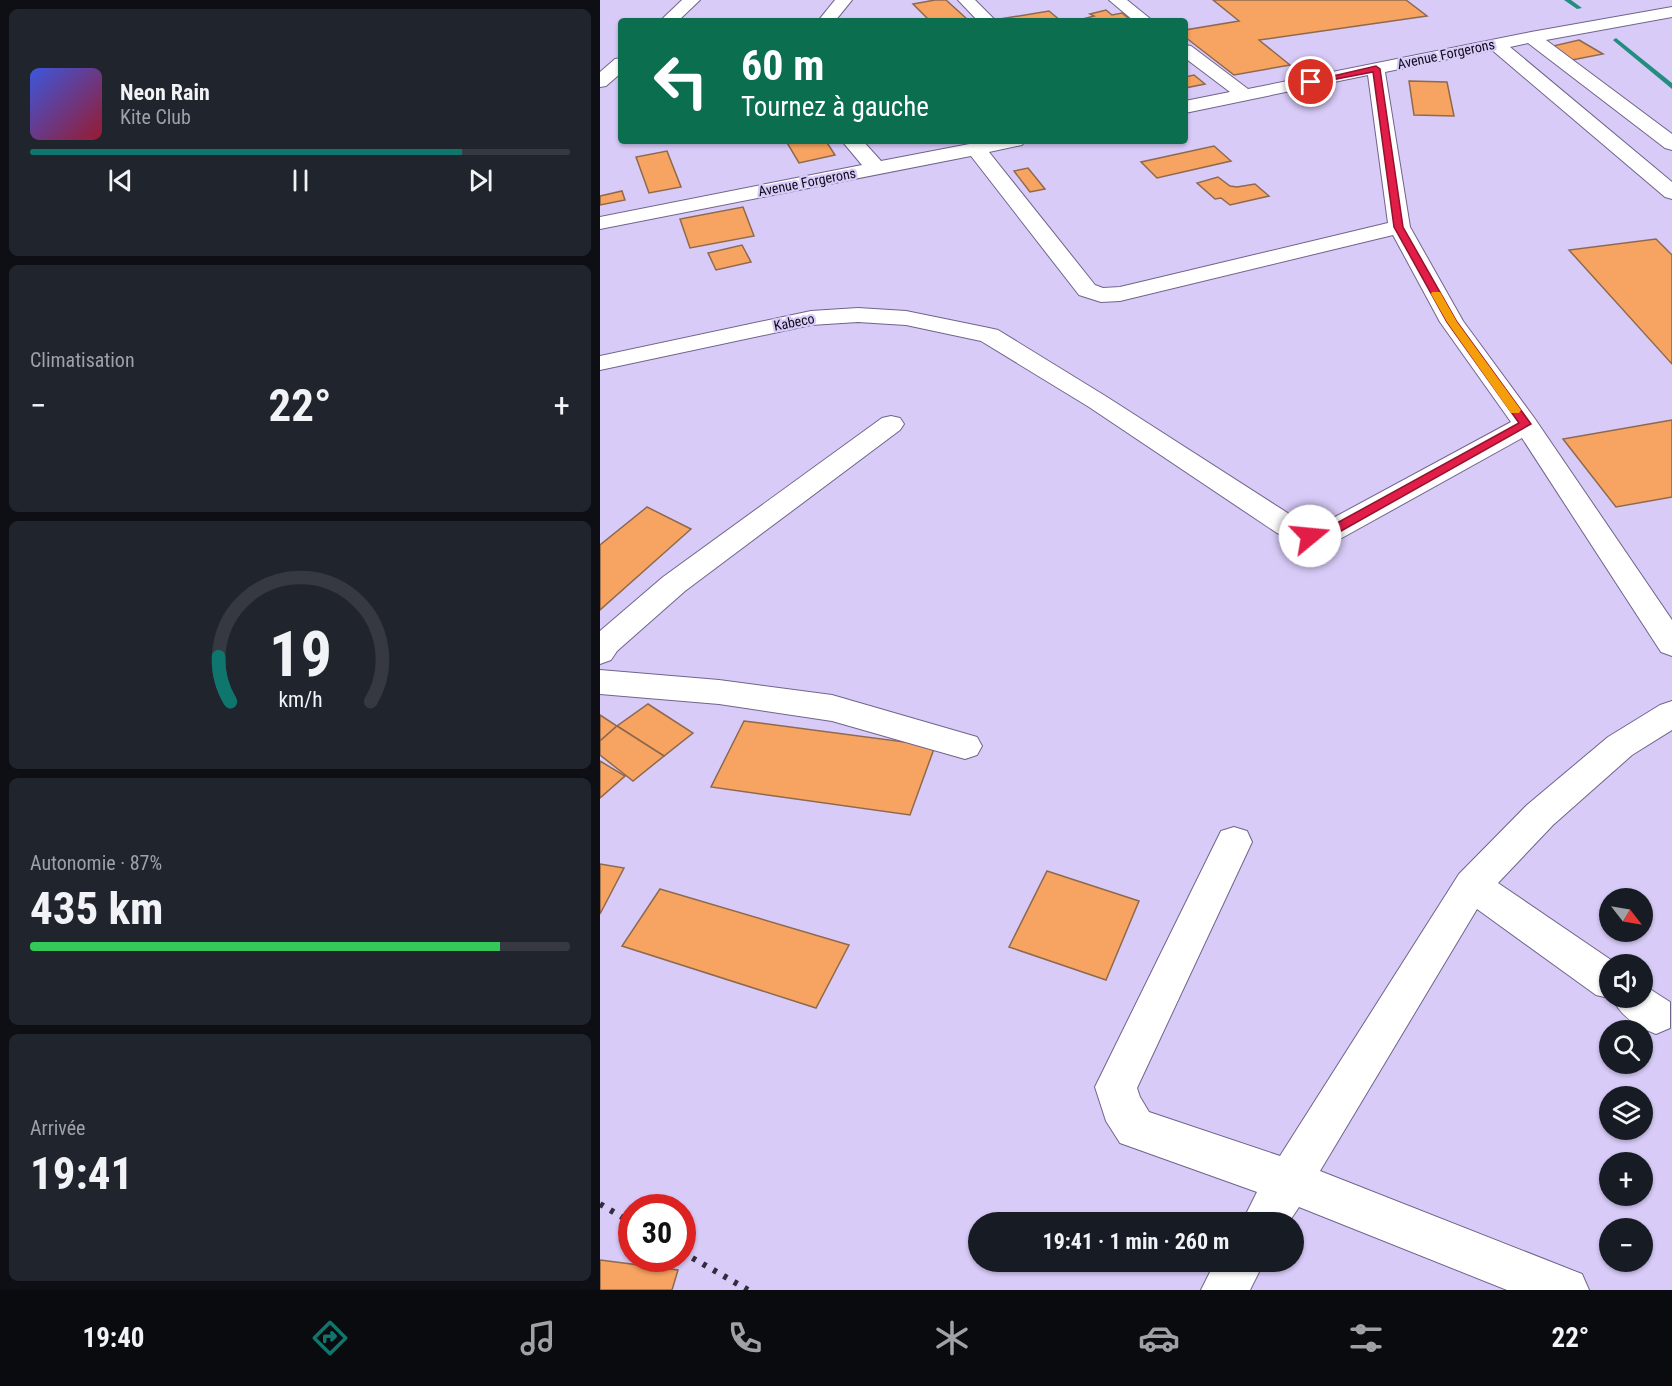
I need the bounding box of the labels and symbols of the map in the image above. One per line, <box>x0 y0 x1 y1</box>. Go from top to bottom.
street label: Avenue Forgerons <box>1396 36 1496 72</box>
pin <box>1285 56 1336 107</box>
street label: Avenue Forgerons <box>757 165 857 199</box>
street label: Kabeco <box>772 310 816 334</box>
position arrow <box>1278 504 1342 568</box>
north arrow <box>1599 888 1653 942</box>
speed limit sign: 30 <box>618 1194 696 1272</box>

